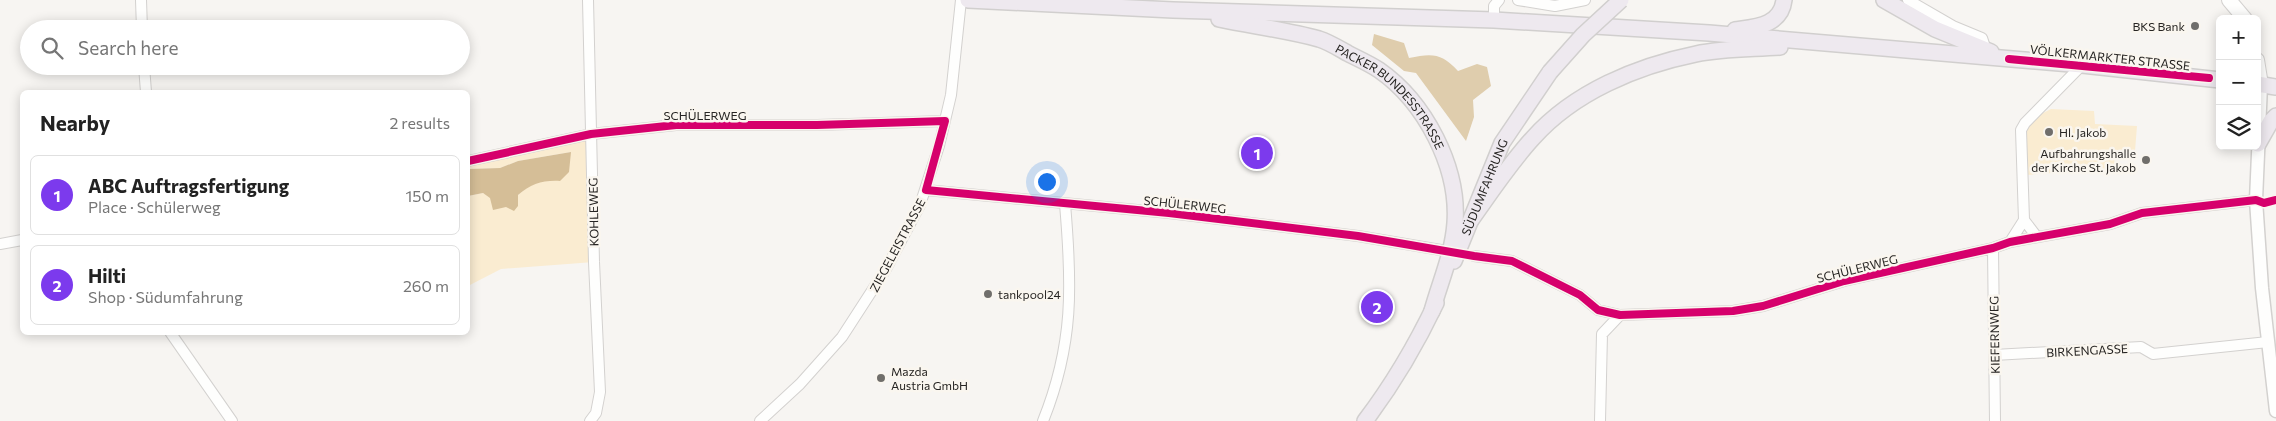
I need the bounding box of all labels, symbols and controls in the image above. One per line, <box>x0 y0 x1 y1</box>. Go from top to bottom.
map controls <box>2216 15 2261 150</box>
button: + <box>2216 15 2261 60</box>
place label: BKS Bank <box>2132 19 2185 33</box>
search box <box>20 20 470 75</box>
marker: BKS Bank <box>2189 20 2201 32</box>
icon: search <box>38 34 66 62</box>
text: Search here <box>78 36 178 59</box>
street label: PACKER BUNDESSTRASSE <box>1333 41 1447 151</box>
street label: VÖLKERMARKTER STRASSE <box>2029 42 2191 72</box>
button: − <box>2216 60 2261 105</box>
button: layers <box>2216 105 2261 150</box>
street label: SCHÜLERWEG <box>664 108 747 122</box>
text: Nearby <box>40 110 110 135</box>
text: 2 results <box>389 113 450 132</box>
place label: Hl. Jakob <box>2059 125 2106 140</box>
marker: Hl. Jakob <box>2043 126 2055 138</box>
pin: 1 <box>1241 134 1273 172</box>
street label: SÜDUMFAHRUNG <box>1458 137 1510 237</box>
place label: Aufbahrungshalle der Kirche St. Jakob <box>2031 146 2136 175</box>
marker: Aufbahrungshalle der Kirche St. Jakob <box>2140 154 2152 166</box>
your location <box>1034 169 1060 195</box>
text: ABC Auftragsfertigung <box>88 174 289 197</box>
street label: KOHLEWEG <box>585 178 601 246</box>
text: 1 <box>53 186 61 205</box>
text: 150 m <box>406 186 449 205</box>
street label: SCHÜLERWEG <box>1143 193 1227 215</box>
street label: ZIEGELEISTRASSE <box>866 196 928 294</box>
text: Place · Schülerweg <box>88 197 221 216</box>
street label: SCHÜLERWEG <box>1815 251 1899 285</box>
text: Hilti <box>88 264 126 287</box>
text: 2 <box>52 276 62 295</box>
text: 260 m <box>403 276 449 295</box>
text: Shop · Südumfahrung <box>88 287 243 306</box>
place label: tankpool24 <box>998 287 1061 301</box>
marker: tankpool24 <box>982 288 994 300</box>
pin: 2 <box>1361 288 1393 326</box>
street label: KIEFERNWEG <box>1986 296 2002 374</box>
street label: BIRKENGASSE <box>2046 341 2128 359</box>
place label: Mazda Austria GmbH <box>891 364 968 392</box>
marker: Mazda Austria GmbH <box>875 372 887 384</box>

